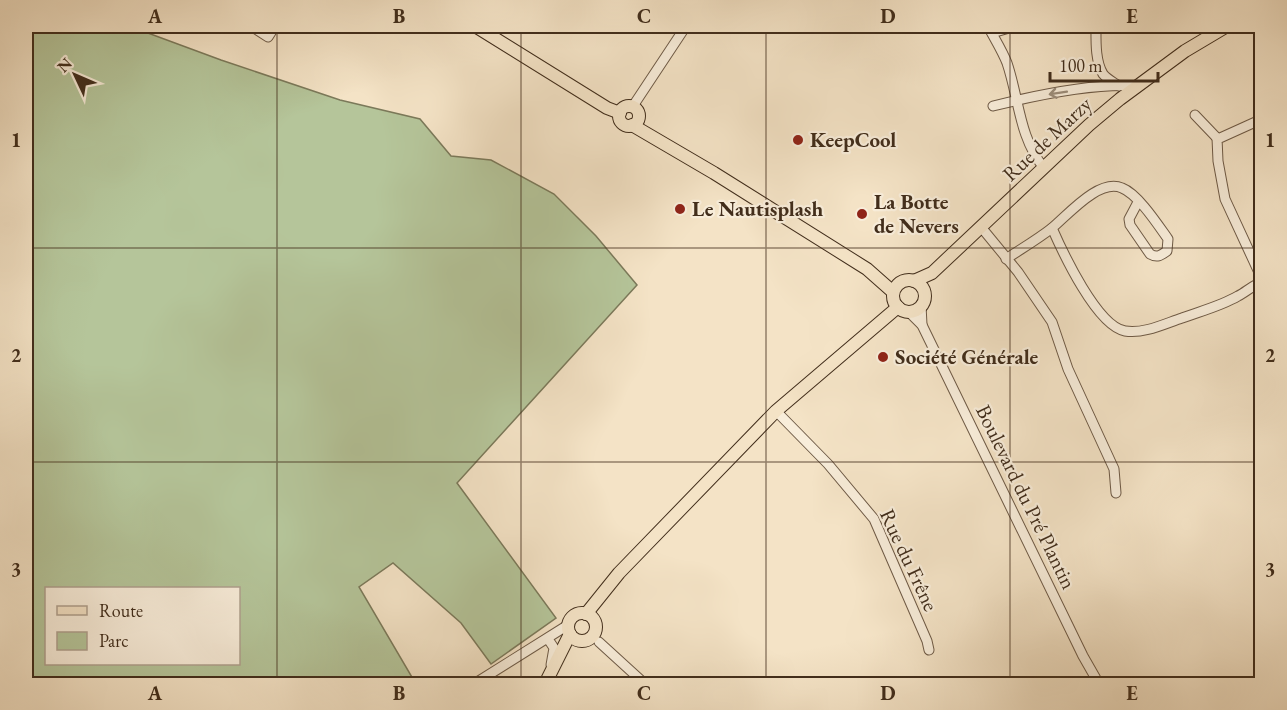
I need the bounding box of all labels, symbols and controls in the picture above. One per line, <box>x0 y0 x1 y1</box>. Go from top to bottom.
text: A <box>147 3 163 29</box>
text: B <box>393 3 405 29</box>
text: C <box>637 3 651 29</box>
text: D <box>880 3 896 29</box>
text: E <box>1126 3 1138 29</box>
north arrow <box>45 45 105 105</box>
scale bar <box>1050 45 1158 83</box>
text: N <box>53 53 77 77</box>
text: 100 m <box>1059 54 1103 77</box>
one-way arrow <box>1049 88 1068 99</box>
street label: Rue de Marzy <box>996 90 1098 187</box>
place label: KeepCool <box>810 126 896 153</box>
text: 1 <box>11 127 21 153</box>
text: 1 <box>1265 127 1275 153</box>
marker: KeepCool <box>791 133 805 147</box>
place label: La Botte de Nevers <box>874 188 959 239</box>
place label: Le Nautisplash <box>692 195 823 222</box>
marker: Le Nautisplash <box>673 202 687 216</box>
marker: La Botte de Nevers <box>855 207 869 221</box>
text: 2 <box>11 342 22 368</box>
text: 2 <box>1265 342 1276 368</box>
place label: Société Générale <box>895 343 1038 370</box>
marker: Société Générale <box>876 350 890 364</box>
street label: Boulevard du Pré Plantin <box>970 400 1083 593</box>
street label: Rue du Frêne <box>874 504 945 615</box>
text: 3 <box>11 556 21 582</box>
text: 3 <box>1265 556 1275 582</box>
legend <box>45 587 240 665</box>
text: Route <box>99 599 143 622</box>
text: Parc <box>99 629 129 652</box>
text: A <box>147 680 163 706</box>
text: B <box>393 680 405 706</box>
text: C <box>637 680 651 706</box>
text: D <box>880 680 896 706</box>
text: E <box>1126 680 1138 706</box>

